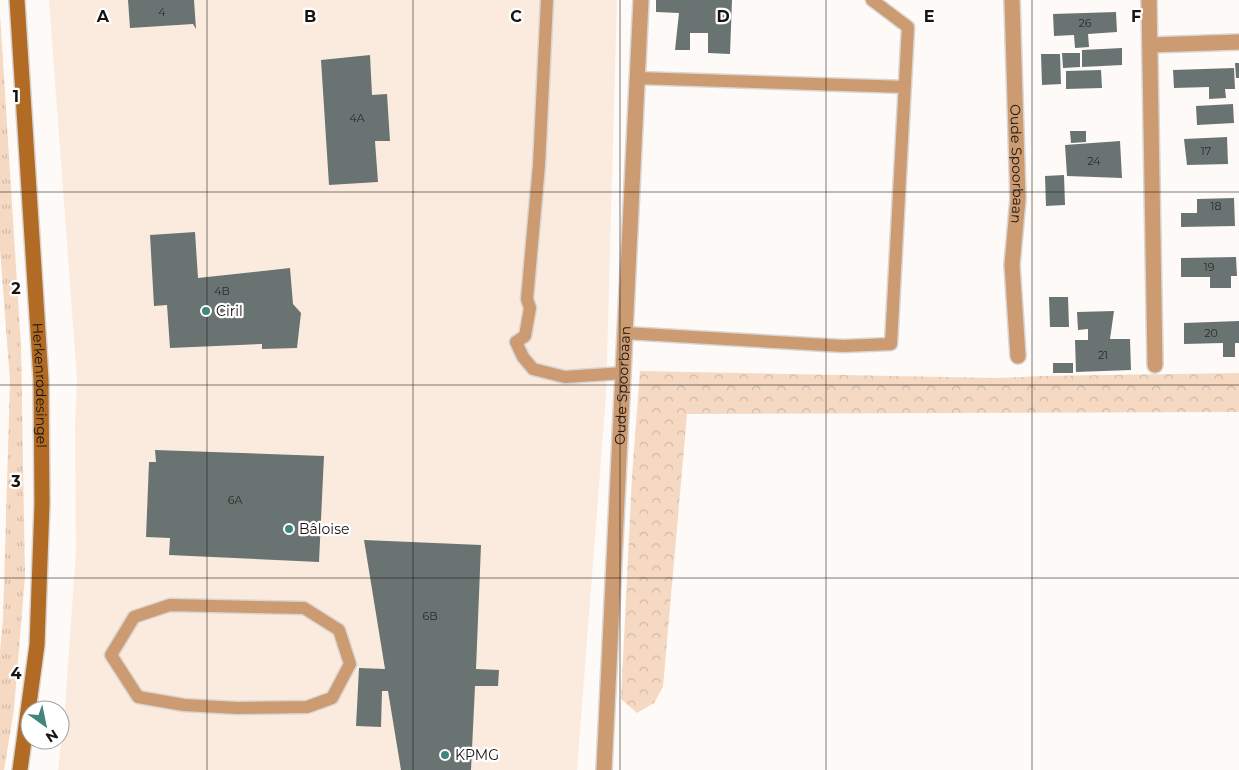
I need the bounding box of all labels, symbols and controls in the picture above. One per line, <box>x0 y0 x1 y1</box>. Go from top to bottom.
house number: 4 <box>158 5 166 19</box>
text: A <box>96 7 110 26</box>
text: B <box>304 7 316 26</box>
text: C <box>510 7 522 26</box>
text: D <box>716 7 730 26</box>
text: E <box>924 7 934 26</box>
text: F <box>1131 7 1141 26</box>
house number: 26 <box>1079 16 1092 30</box>
text: 1 <box>13 87 19 106</box>
street label: Oude Spoorbaan <box>1006 104 1027 224</box>
house number: 4A <box>349 111 365 125</box>
house number: 17 <box>1201 144 1211 158</box>
house number: 24 <box>1087 154 1101 168</box>
house number: 18 <box>1211 199 1222 213</box>
house number: 19 <box>1204 260 1215 274</box>
text: 2 <box>11 279 21 298</box>
house number: 4B <box>214 284 230 298</box>
place label: Ciril <box>216 302 243 320</box>
marker: Ciril <box>200 305 212 317</box>
street label: Herkenrodesingel <box>28 322 51 448</box>
street label: Oude Spoorbaan <box>611 325 634 446</box>
house number: 20 <box>1204 326 1218 340</box>
house number: 21 <box>1098 348 1108 362</box>
text: 3 <box>10 472 21 491</box>
house number: 6A <box>228 493 242 507</box>
place label: Bâloise <box>299 520 349 538</box>
marker: Bâloise <box>283 523 295 535</box>
house number: 6B <box>423 609 438 623</box>
text: 4 <box>10 664 22 683</box>
north arrow <box>20 700 70 750</box>
text: N <box>42 725 62 747</box>
place label: KPMG <box>455 746 499 764</box>
marker: KPMG <box>439 749 451 761</box>

